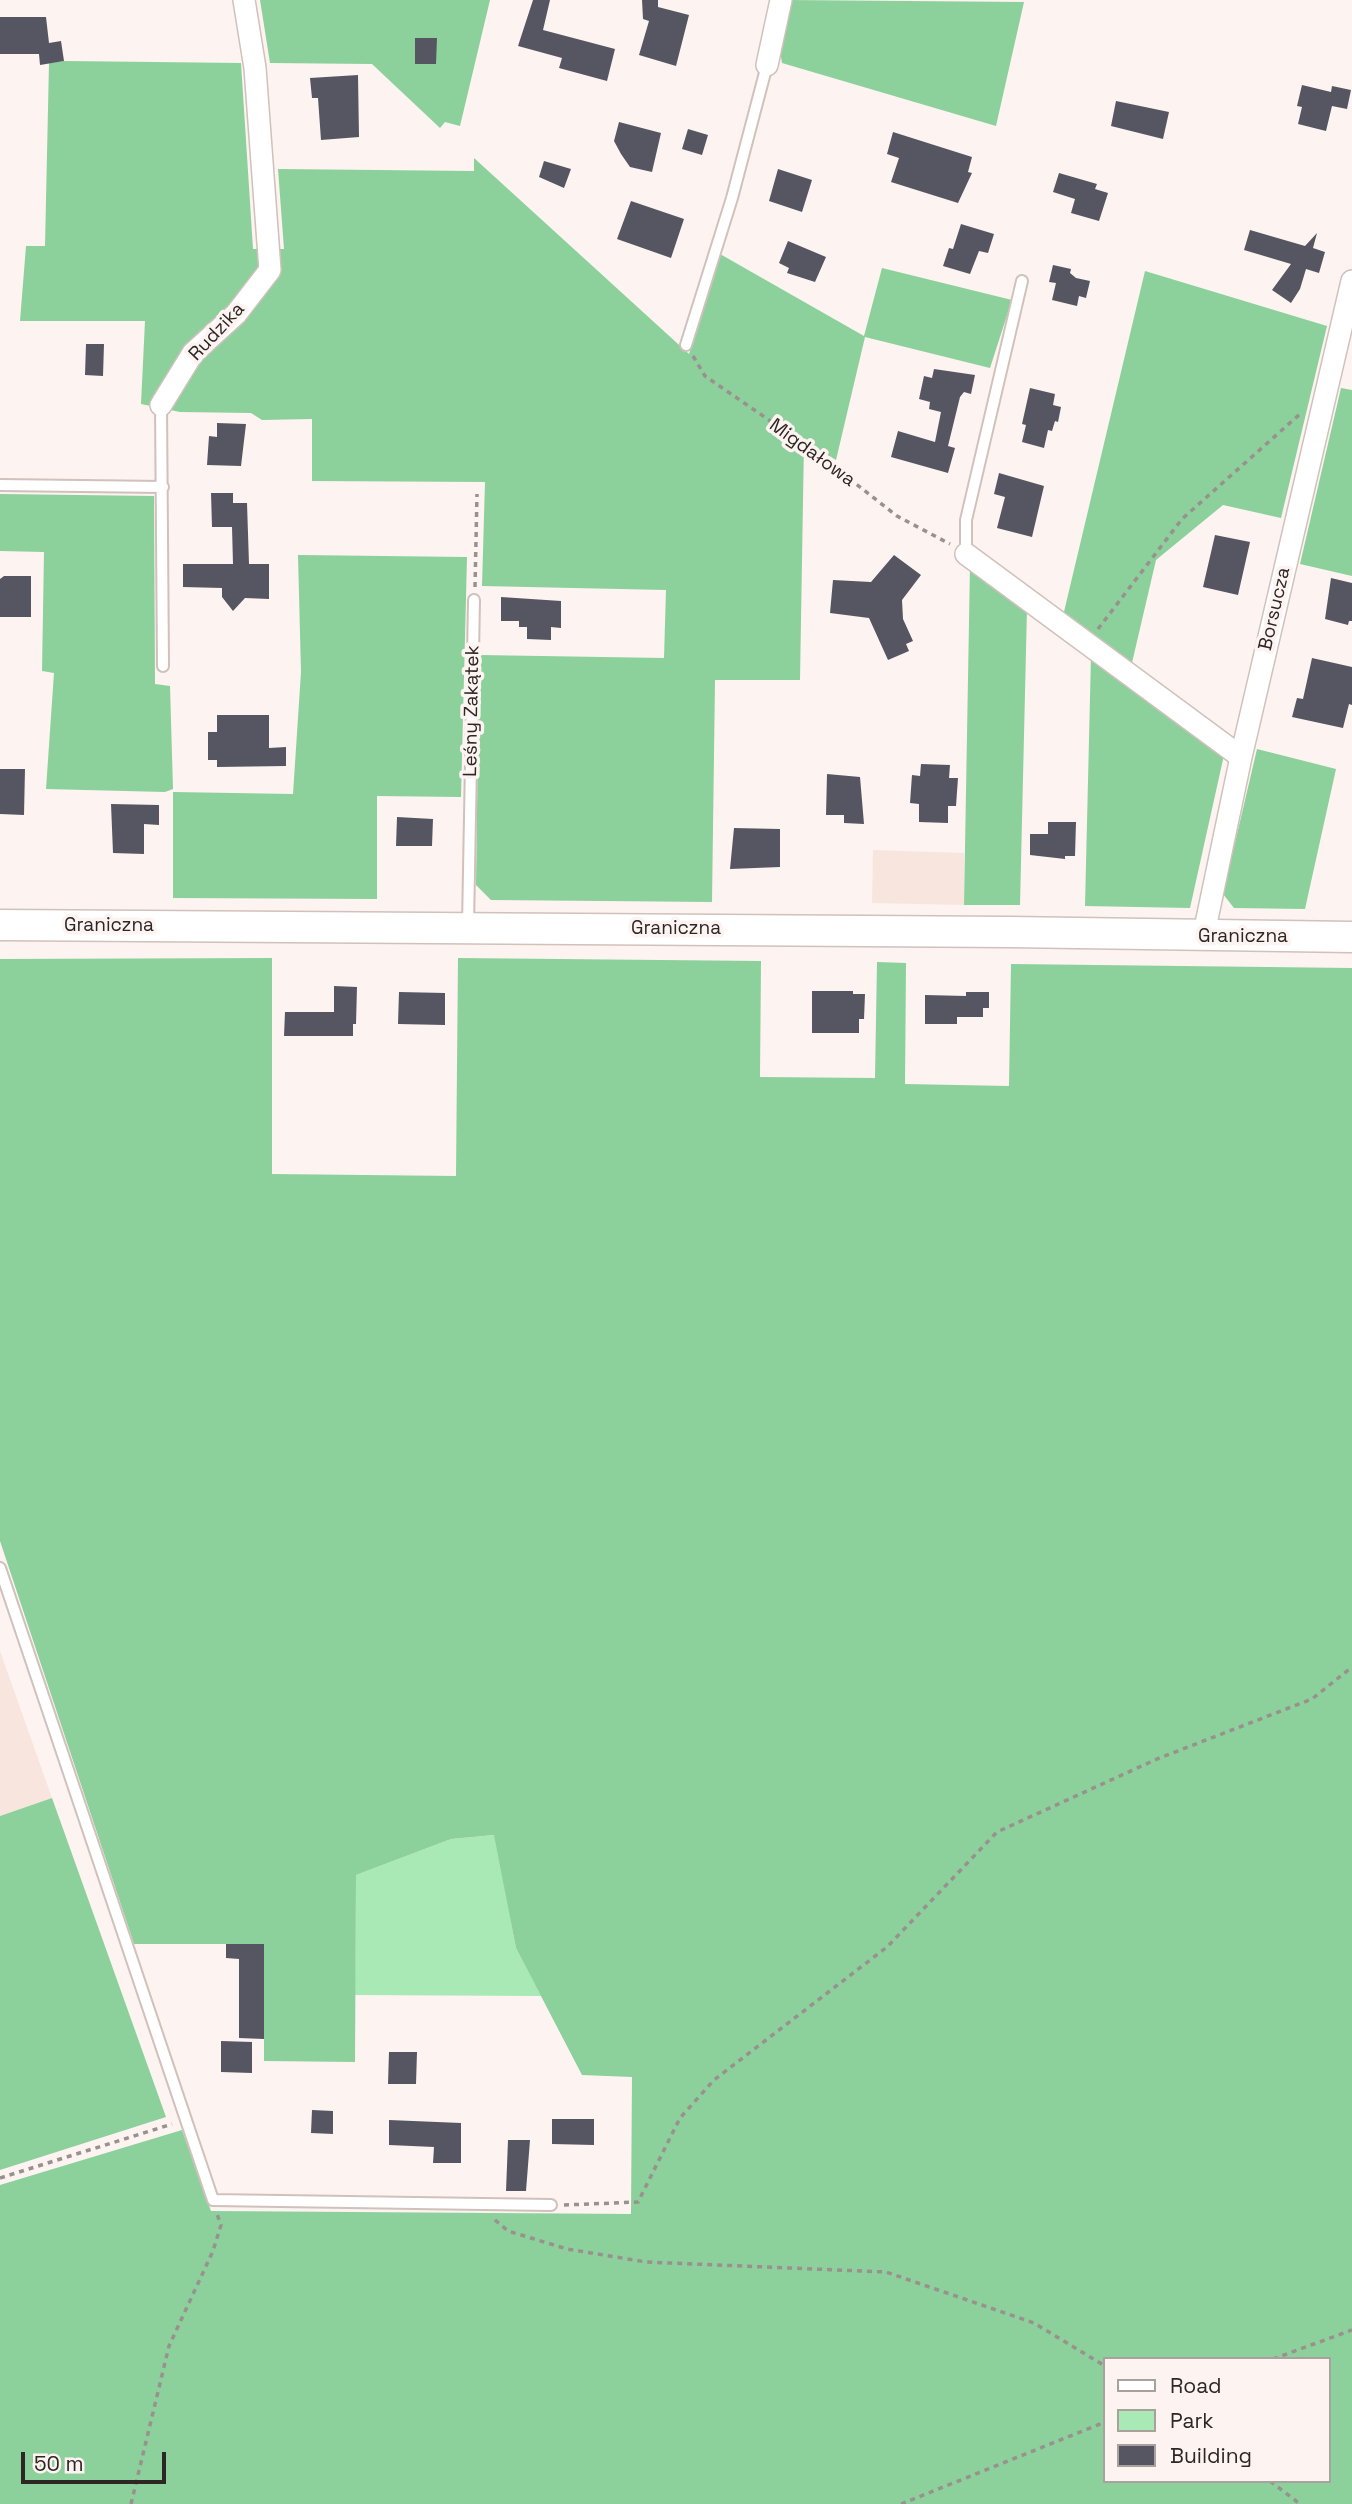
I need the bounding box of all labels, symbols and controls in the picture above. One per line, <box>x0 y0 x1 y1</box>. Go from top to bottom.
street label: Rudzika <box>184 298 250 366</box>
street label: Migdałowa <box>764 414 860 492</box>
street label: Borsucza <box>1254 565 1296 653</box>
street label: Leśny Zakątek <box>459 645 485 777</box>
street label: Graniczna <box>64 915 154 937</box>
street label: Graniczna <box>631 918 721 940</box>
street label: Graniczna <box>1198 926 1288 948</box>
legend <box>1104 2357 1331 2483</box>
text: Road <box>1170 2372 1222 2399</box>
text: Park <box>1170 2407 1214 2434</box>
scale bar <box>24 2438 170 2482</box>
text: Building <box>1170 2442 1252 2469</box>
text: 50 m <box>34 2450 84 2477</box>

